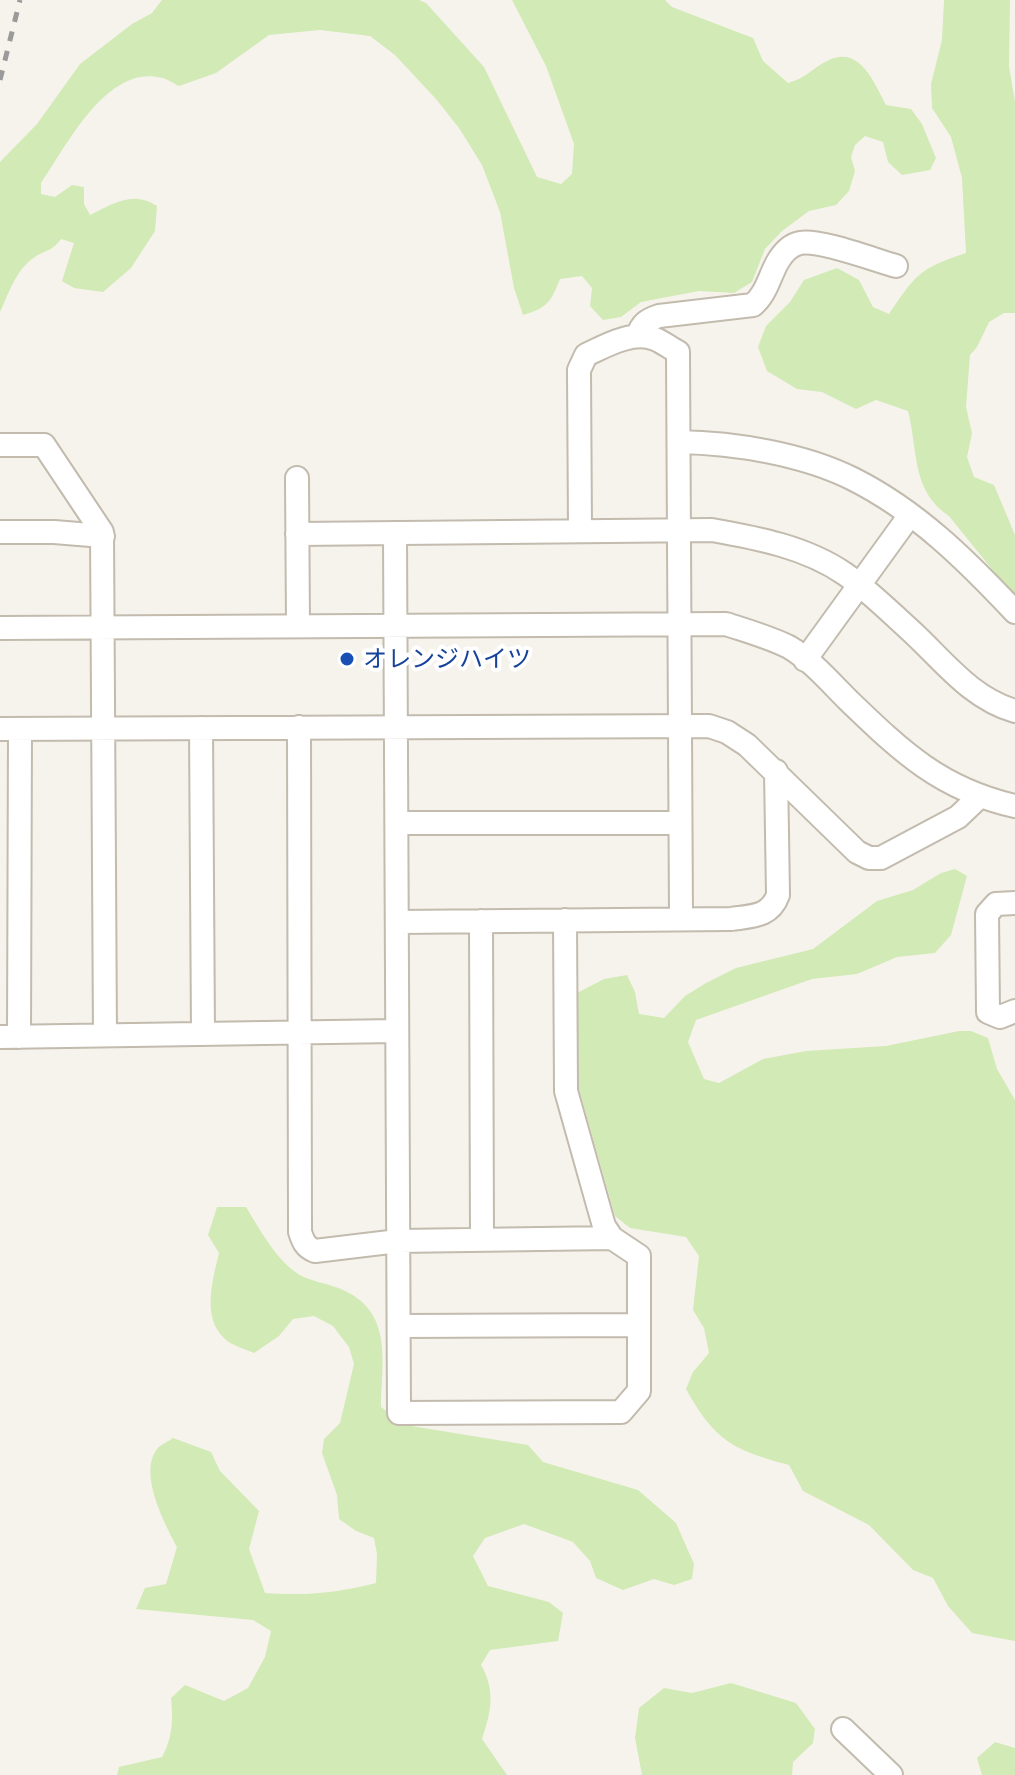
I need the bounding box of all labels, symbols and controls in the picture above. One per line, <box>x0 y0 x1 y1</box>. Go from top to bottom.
place label: オレンジハイツ <box>363 645 531 673</box>
marker: オレンジハイツ <box>338 650 356 668</box>

